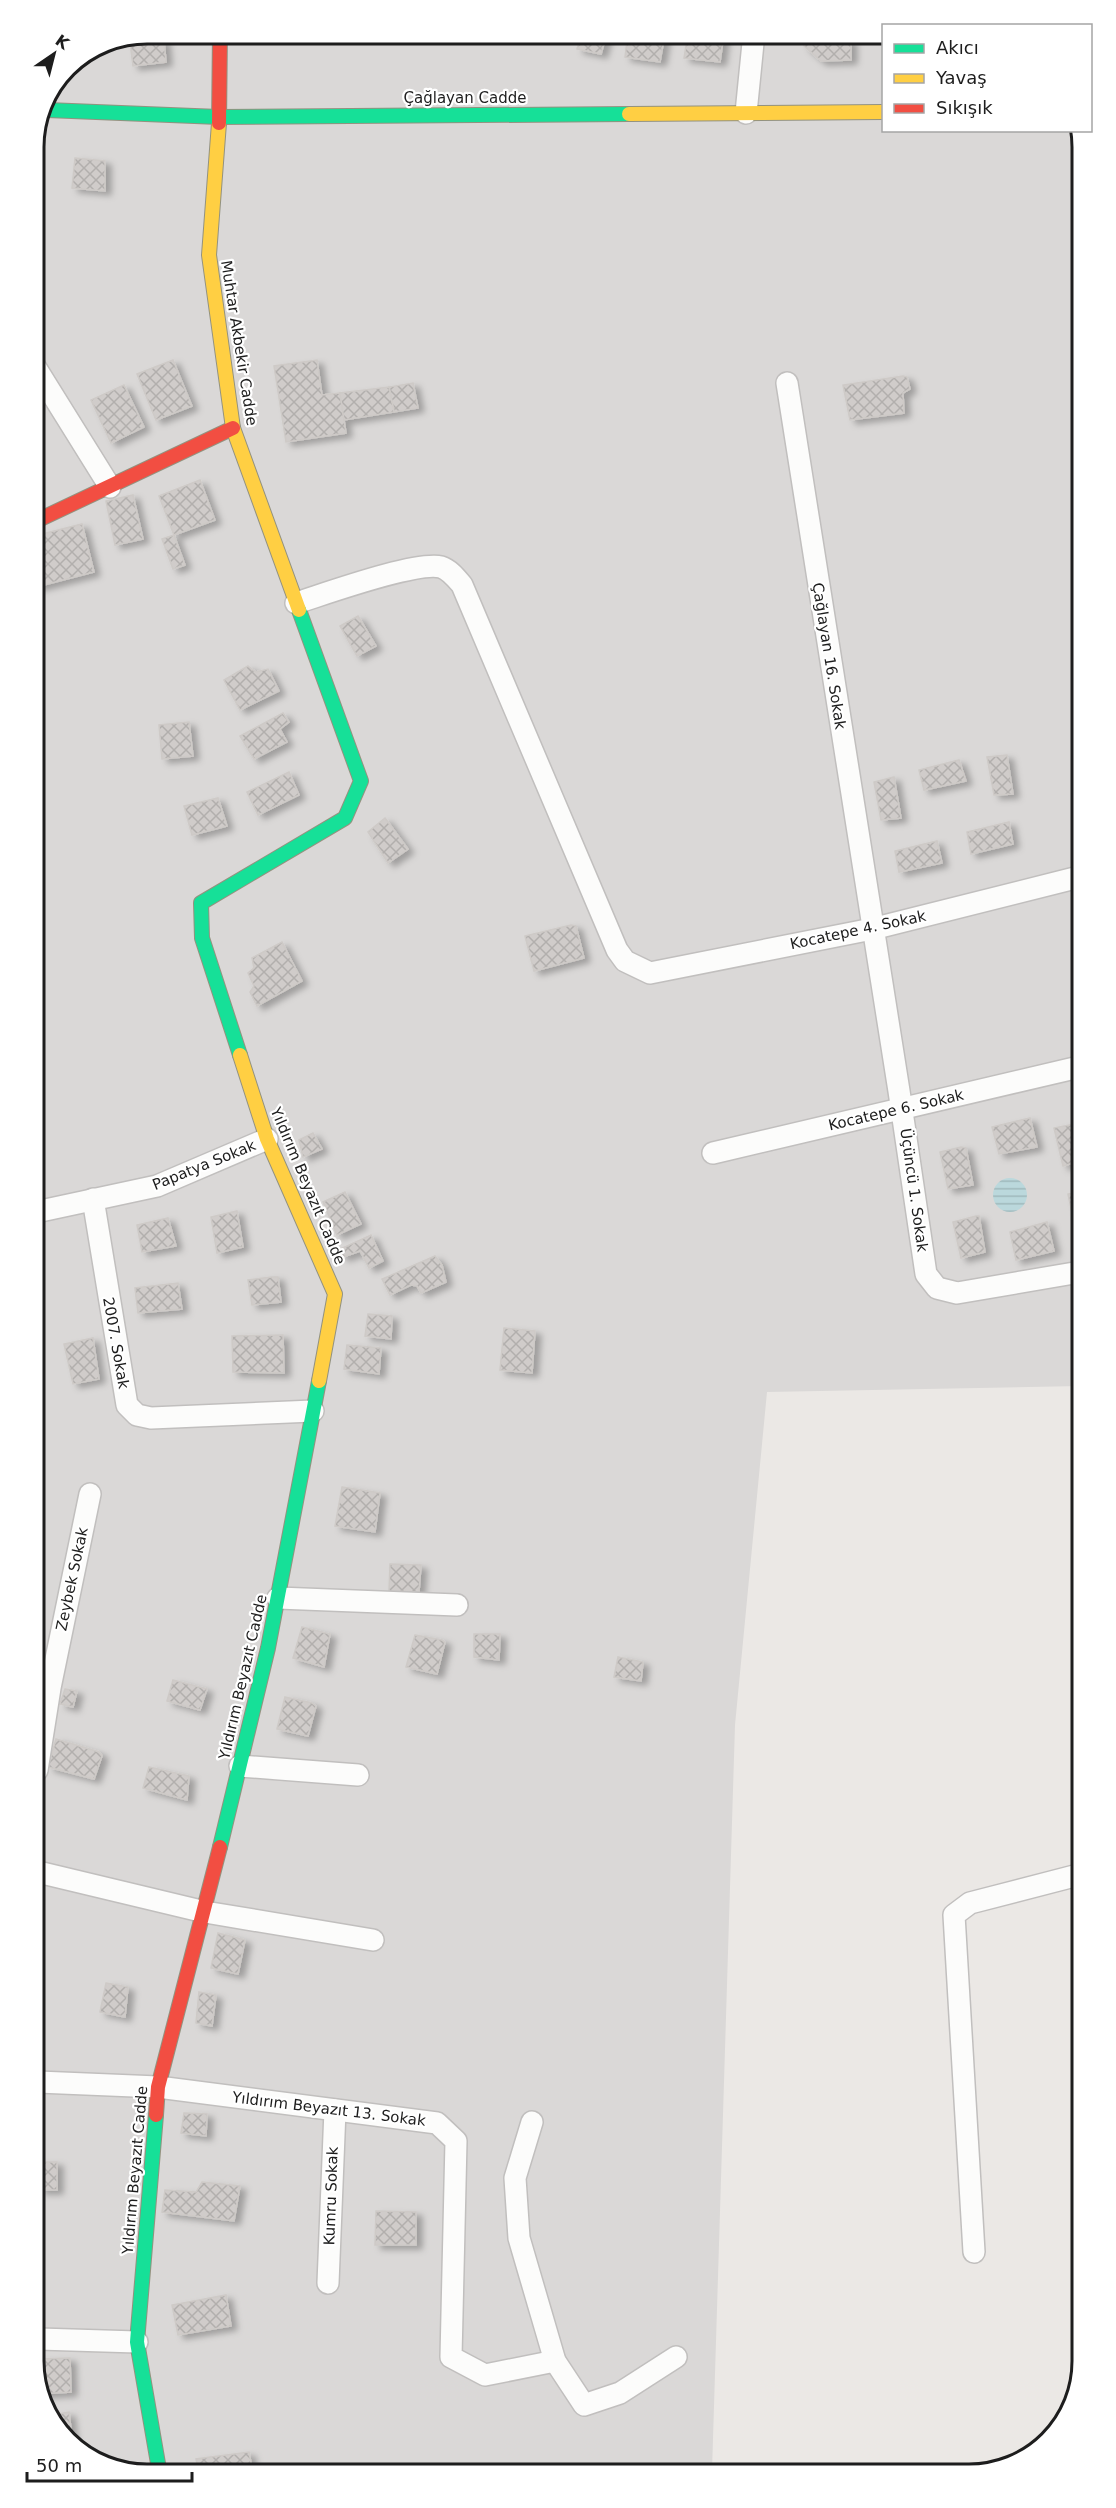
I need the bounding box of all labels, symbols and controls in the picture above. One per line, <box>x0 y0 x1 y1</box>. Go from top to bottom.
north arrow <box>24 24 84 84</box>
legend <box>882 24 1092 132</box>
text: K <box>52 31 73 54</box>
text: Akıcı <box>936 37 979 58</box>
text: Yavaş <box>935 67 987 88</box>
street label: Çağlayan Cadde <box>404 89 526 107</box>
text: Sıkışık <box>936 97 993 118</box>
street label: Muhtar Akbekir Cadde <box>217 259 261 427</box>
street label: Çağlayan 16. Sokak <box>808 581 850 731</box>
street label: Kocatepe 4. Sokak <box>788 907 928 953</box>
street label: Kocatepe 6. Sokak <box>827 1086 966 1134</box>
street label: Yıldırım Beyazıt Cadde <box>266 1104 349 1267</box>
street label: Üçüncü 1. Sokak <box>896 1127 933 1253</box>
street label: Papatya Sokak <box>150 1136 259 1194</box>
street label: 2007. Sokak <box>99 1296 133 1391</box>
street label: Zeybek Sokak <box>52 1525 92 1633</box>
street label: Yıldırım Beyazıt Cadde <box>215 1593 271 1762</box>
street label: Yıldırım Beyazıt Cadde <box>119 2085 151 2256</box>
street label: Yıldırım Beyazıt 13. Sokak <box>230 2088 427 2130</box>
street label: Kumru Sokak <box>320 2146 342 2246</box>
scale bar <box>27 2445 192 2483</box>
text: 50 m <box>36 2455 82 2476</box>

